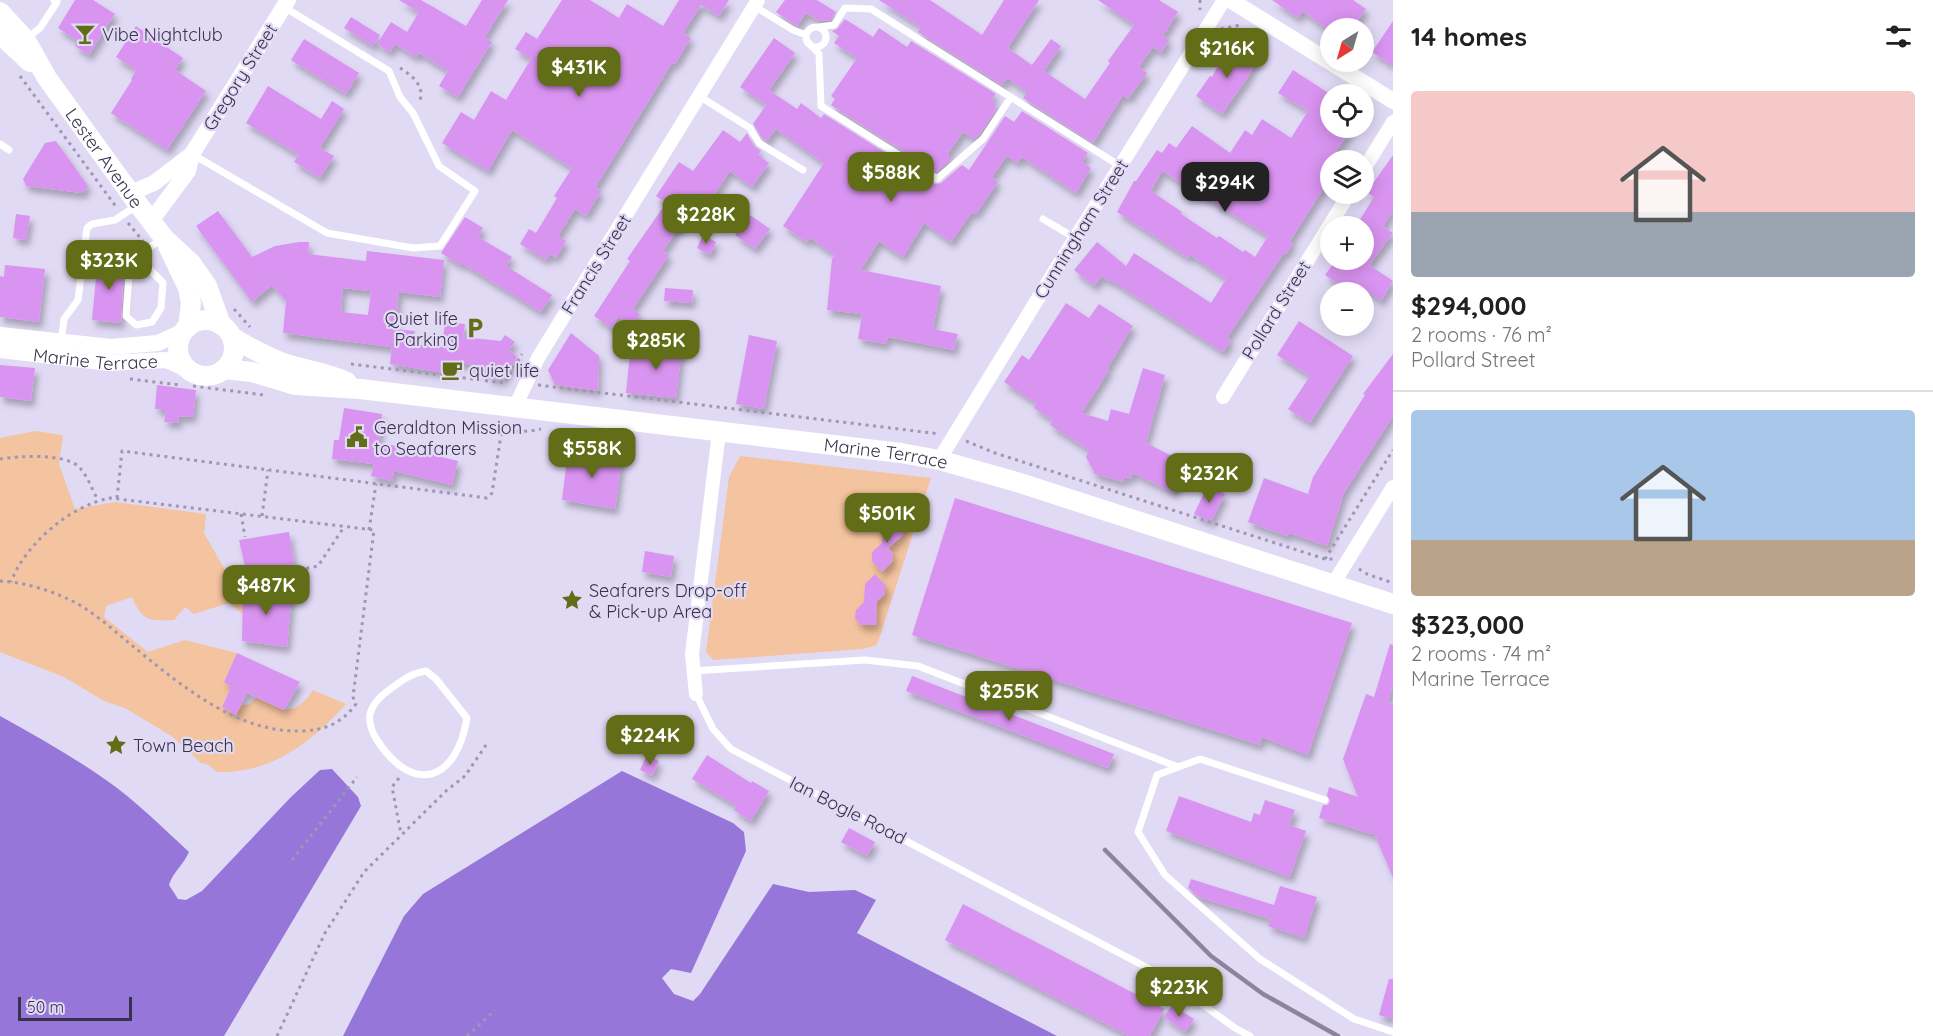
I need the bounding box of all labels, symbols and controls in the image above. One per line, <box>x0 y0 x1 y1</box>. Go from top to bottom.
north arrow <box>1320 18 1374 72</box>
map controls <box>1320 18 1374 336</box>
street label: Gregory Street <box>198 19 282 135</box>
text: 14 homes <box>1411 20 1527 53</box>
icon: filters <box>1882 20 1915 53</box>
bar icon: Vibe Nightclub <box>73 22 97 46</box>
place label: Vibe Nightclub <box>102 23 223 46</box>
pin: $216K <box>1185 28 1269 79</box>
text: $216K <box>1199 35 1255 60</box>
pin: $431K <box>537 47 621 98</box>
text: $431K <box>551 54 607 79</box>
button: locate <box>1320 84 1374 138</box>
street label: Lester Avenue <box>61 103 148 212</box>
icon: home <box>1609 130 1717 238</box>
button: layers <box>1320 150 1374 204</box>
pin: $588K <box>849 152 933 203</box>
street label: Cunningham Street <box>1029 155 1133 303</box>
text: $588K <box>862 159 920 184</box>
pin: $294K <box>1183 162 1267 213</box>
text: $294K <box>1195 169 1255 194</box>
pin: $228K <box>664 194 748 245</box>
text: $228K <box>677 201 735 226</box>
street label: Francis Street <box>556 210 636 318</box>
button: + <box>1320 216 1374 270</box>
pin: $323K <box>67 240 151 291</box>
text: $323K <box>80 247 138 272</box>
street label: Pollard Street <box>1237 256 1315 364</box>
button: − <box>1320 282 1374 336</box>
text: $294,000 <box>1411 289 1526 322</box>
place label: Quiet life Parking <box>385 307 458 351</box>
parking icon: Quiet life Parking <box>463 316 487 340</box>
pin: $285K <box>614 320 698 371</box>
text: 2 rooms · 76 m² <box>1411 322 1552 347</box>
text: $285K <box>627 327 685 352</box>
street label: Marine Terrace <box>32 343 158 375</box>
text: Pollard Street <box>1411 347 1536 372</box>
cafe icon: quiet life <box>440 358 464 382</box>
place label: quiet life <box>469 359 539 382</box>
place label: Geraldton Mission to Seafarers <box>374 416 522 460</box>
public building icon: Geraldton Mission to Seafarers <box>345 425 369 449</box>
pin: $558K <box>550 428 634 479</box>
street label: Marine Terrace <box>823 432 951 473</box>
text: $558K <box>562 435 622 460</box>
icon: home <box>1609 449 1717 557</box>
pin: $232K <box>1167 453 1251 504</box>
text: $232K <box>1180 460 1238 485</box>
pin: $501K <box>845 493 929 544</box>
text: $501K <box>859 500 915 525</box>
pin: $487K <box>224 565 308 616</box>
text: $487K <box>237 572 295 597</box>
place label: Seafarers Drop-off & Pick-up Area <box>589 579 747 623</box>
place icon: Seafarers Drop-off & Pick-up Area <box>560 588 584 612</box>
text: $323,000 <box>1411 608 1524 641</box>
text: 2 rooms · 74 m² <box>1411 641 1551 666</box>
text: Marine Terrace <box>1411 666 1550 691</box>
pin: $255K <box>967 671 1051 722</box>
text: $255K <box>979 678 1039 703</box>
pin: $224K <box>608 715 692 766</box>
text: $224K <box>620 722 680 747</box>
place icon: Town Beach <box>104 733 128 757</box>
place label: Town Beach <box>133 734 234 757</box>
street label: Ian Bogle Road <box>786 771 910 849</box>
pin: $223K <box>1137 967 1221 1018</box>
text: $223K <box>1150 974 1208 999</box>
scale bar <box>18 994 132 1022</box>
text: 50 m <box>27 997 64 1017</box>

